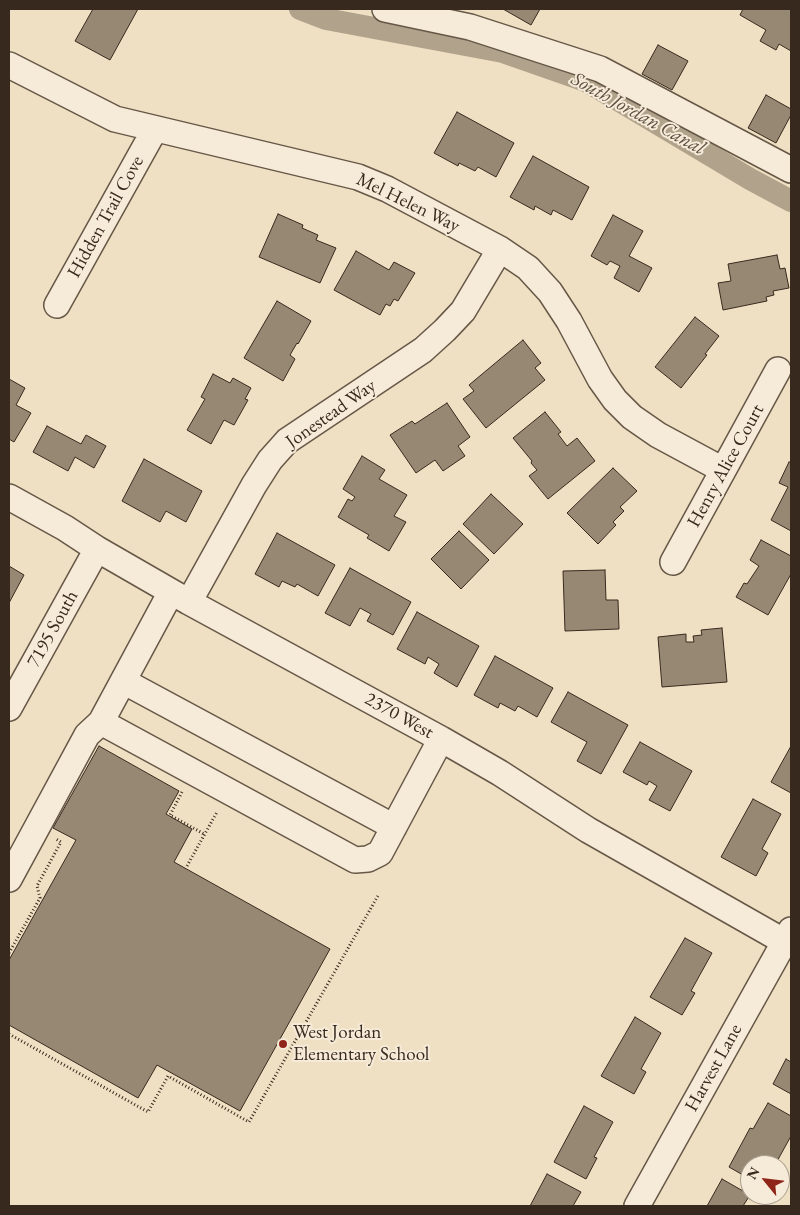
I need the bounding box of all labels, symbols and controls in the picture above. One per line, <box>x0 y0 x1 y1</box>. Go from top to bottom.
water label: South Jordan Canal <box>567 67 709 161</box>
street label: Hidden Trail Cove <box>63 152 149 282</box>
street label: Mel Helen Way <box>353 168 463 238</box>
street label: Jonestead Way <box>281 375 381 453</box>
street label: Henry Alice Court <box>683 400 769 532</box>
street label: 7195 South <box>23 587 83 671</box>
street label: 2370 West <box>361 688 437 744</box>
street label: Harvest Lane <box>681 1020 747 1116</box>
place label: West Jordan Elementary School <box>293 1022 429 1066</box>
marker: West Jordan Elementary School <box>277 1038 289 1050</box>
north arrow <box>740 1155 790 1205</box>
text: N <box>742 1164 763 1183</box>

